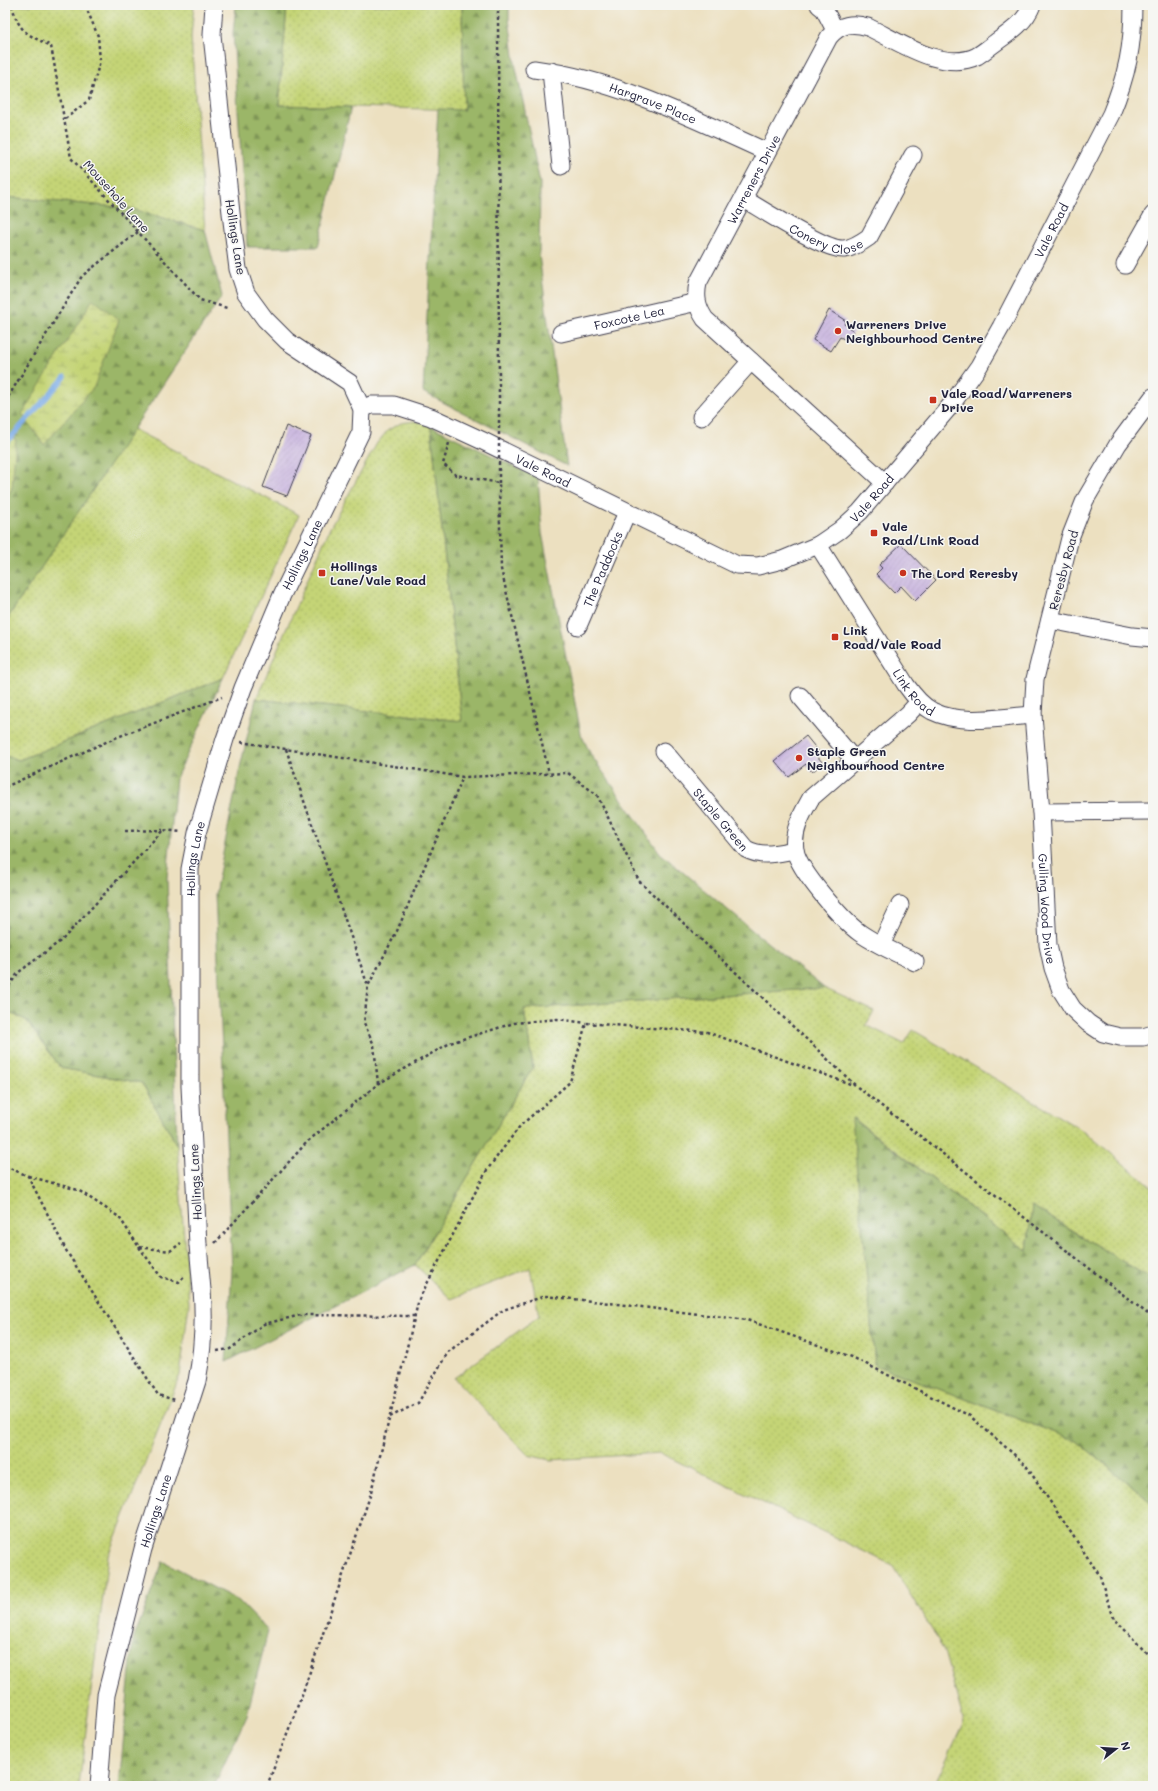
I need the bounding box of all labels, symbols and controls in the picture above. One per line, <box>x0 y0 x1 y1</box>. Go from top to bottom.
street label: Hargrave Place <box>607 79 699 127</box>
street label: Warreners Drive <box>723 132 784 227</box>
street label: Mousehole Lane <box>80 156 154 236</box>
street label: Hollings Lane <box>222 198 250 276</box>
street label: Vale Road <box>1030 200 1072 260</box>
street label: Conery Close <box>787 220 866 257</box>
street label: Foxcote Lea <box>592 302 666 333</box>
place label: Warreners Drive Neighbourhood Centre <box>846 316 984 346</box>
marker: Warreners Drive Neighbourhood Centre <box>833 326 843 336</box>
place label: Vale Road/Warreners Drive <box>941 385 1072 415</box>
marker: Vale Road/Warreners Drive <box>928 395 938 405</box>
street label: Vale Road <box>513 450 574 491</box>
street label: Vale Road <box>846 470 897 526</box>
street label: Hollings Lane <box>278 516 326 592</box>
place label: Vale Road/Link Road <box>882 518 979 548</box>
street label: The Paddocks <box>579 528 626 609</box>
marker: Vale Road/Link Road <box>869 528 879 538</box>
street label: Reresby Road <box>1045 528 1081 612</box>
place label: Hollings Lane/Vale Road <box>330 558 426 588</box>
place label: The Lord Reresby <box>911 565 1018 581</box>
marker: Hollings Lane/Vale Road <box>317 568 327 578</box>
marker: The Lord Reresby <box>898 568 908 578</box>
place label: Link Road/Vale Road <box>843 622 942 652</box>
marker: Link Road/Vale Road <box>830 632 840 642</box>
street label: Link Road <box>890 666 938 719</box>
place label: Staple Green Neighbourhood Centre <box>807 743 945 773</box>
marker: Staple Green Neighbourhood Centre <box>794 753 804 763</box>
street label: Staple Green <box>690 784 752 854</box>
street label: Hollings Lane <box>182 819 208 897</box>
street label: Gulling Wood Drive <box>1035 853 1060 965</box>
street label: Hollings Lane <box>185 1143 205 1221</box>
street label: Hollings Lane <box>136 1472 175 1550</box>
north arrow <box>1096 1729 1136 1769</box>
text: N <box>1118 1740 1134 1752</box>

